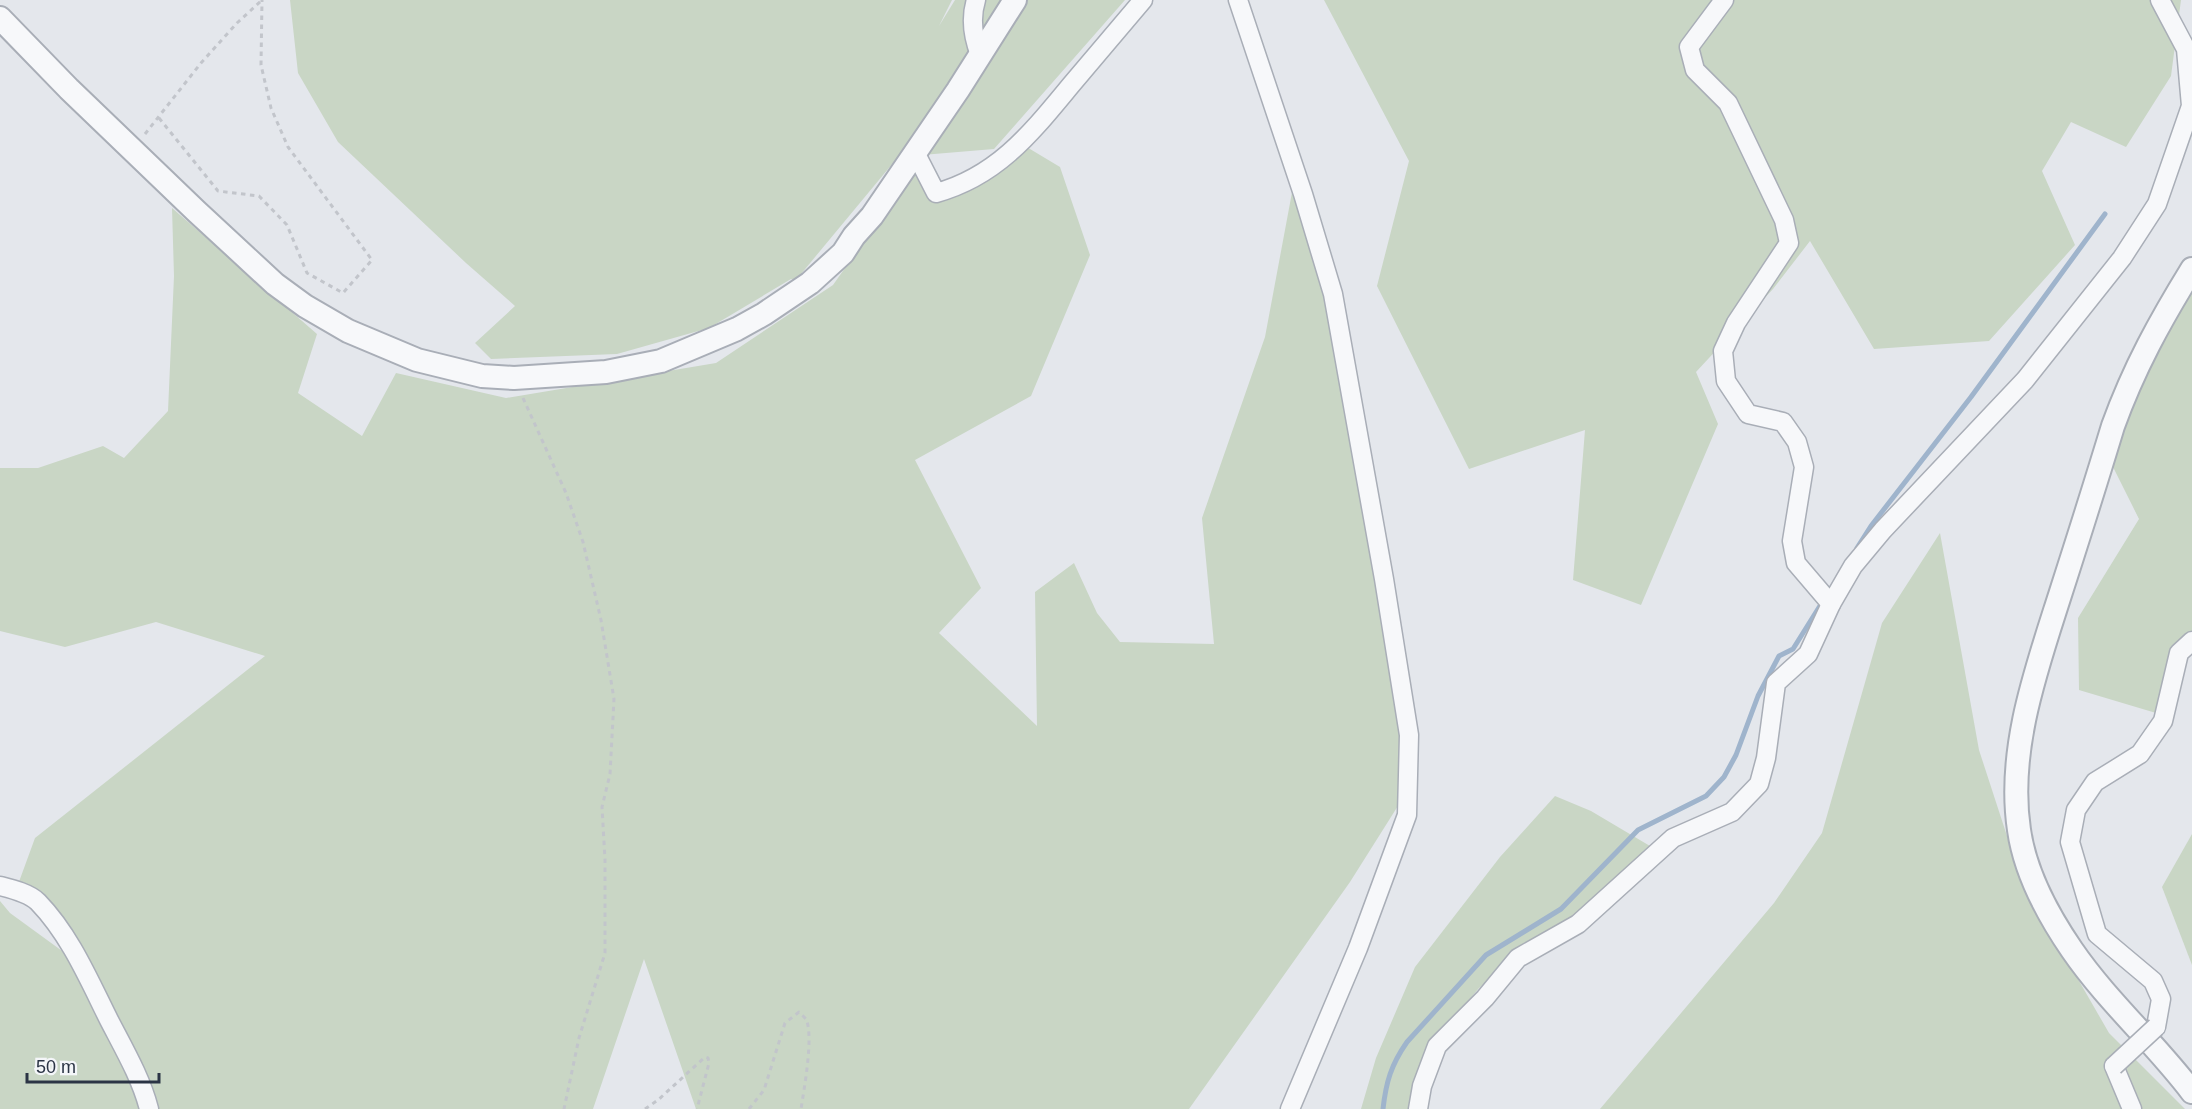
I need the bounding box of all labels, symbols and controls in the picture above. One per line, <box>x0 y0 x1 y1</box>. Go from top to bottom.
scale bar <box>27 1046 159 1084</box>
text: 50 m <box>36 1057 76 1077</box>

